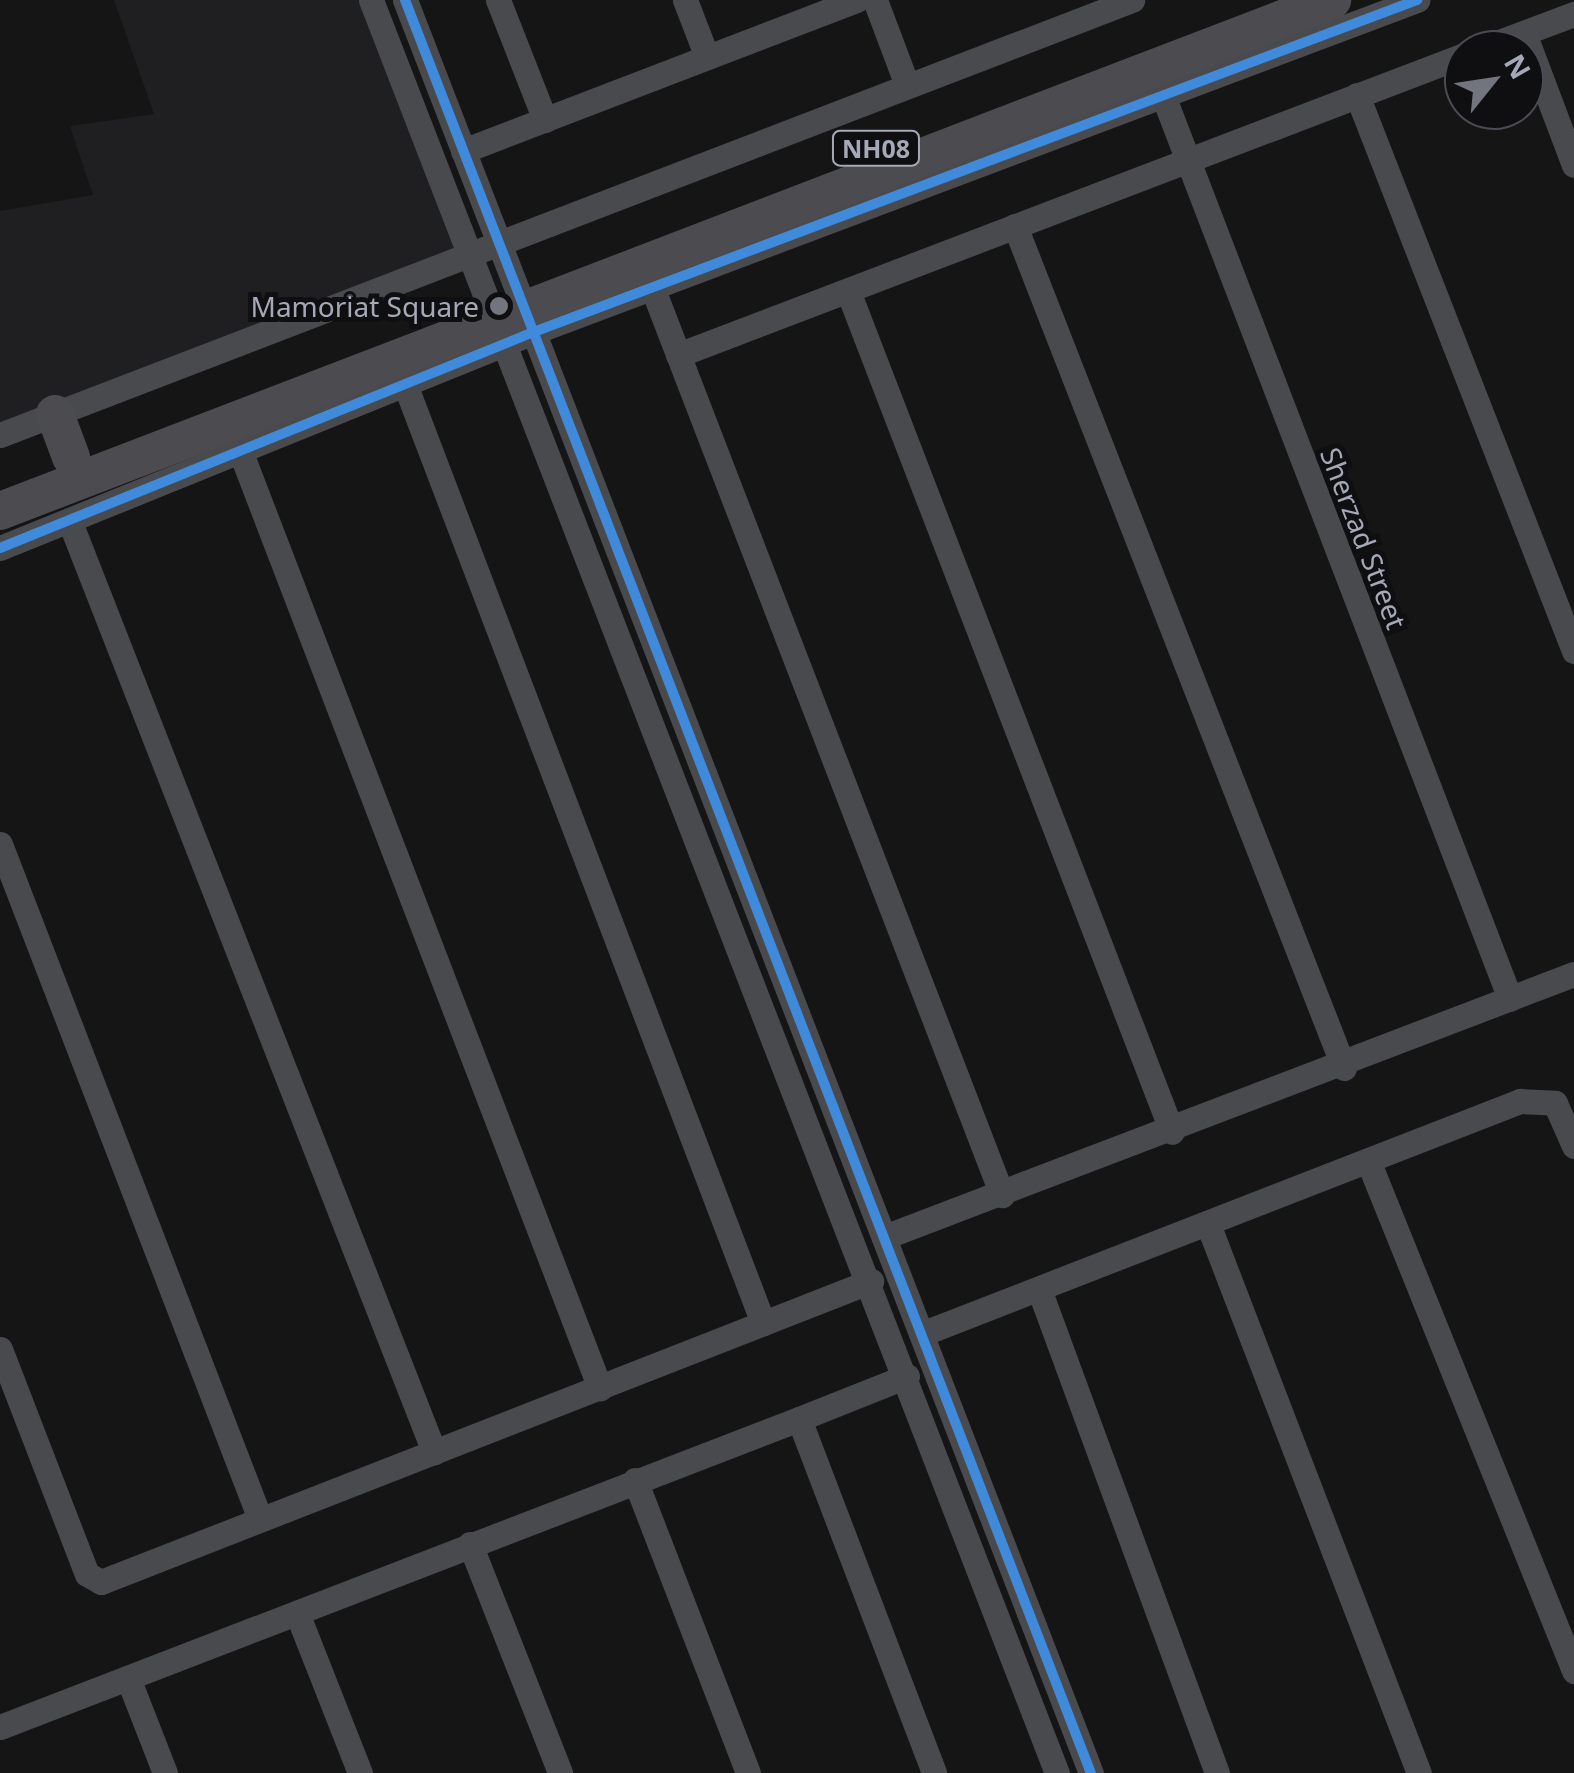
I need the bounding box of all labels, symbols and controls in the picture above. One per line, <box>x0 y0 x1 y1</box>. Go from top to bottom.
north arrow <box>1444 30 1544 130</box>
text: N <box>1496 47 1540 85</box>
road number: NH08 <box>831 128 921 168</box>
place label: Mamoriat Square <box>250 289 479 323</box>
marker: Mamoriat Square <box>488 295 510 317</box>
street label: Sherzad Street <box>1314 443 1414 633</box>

